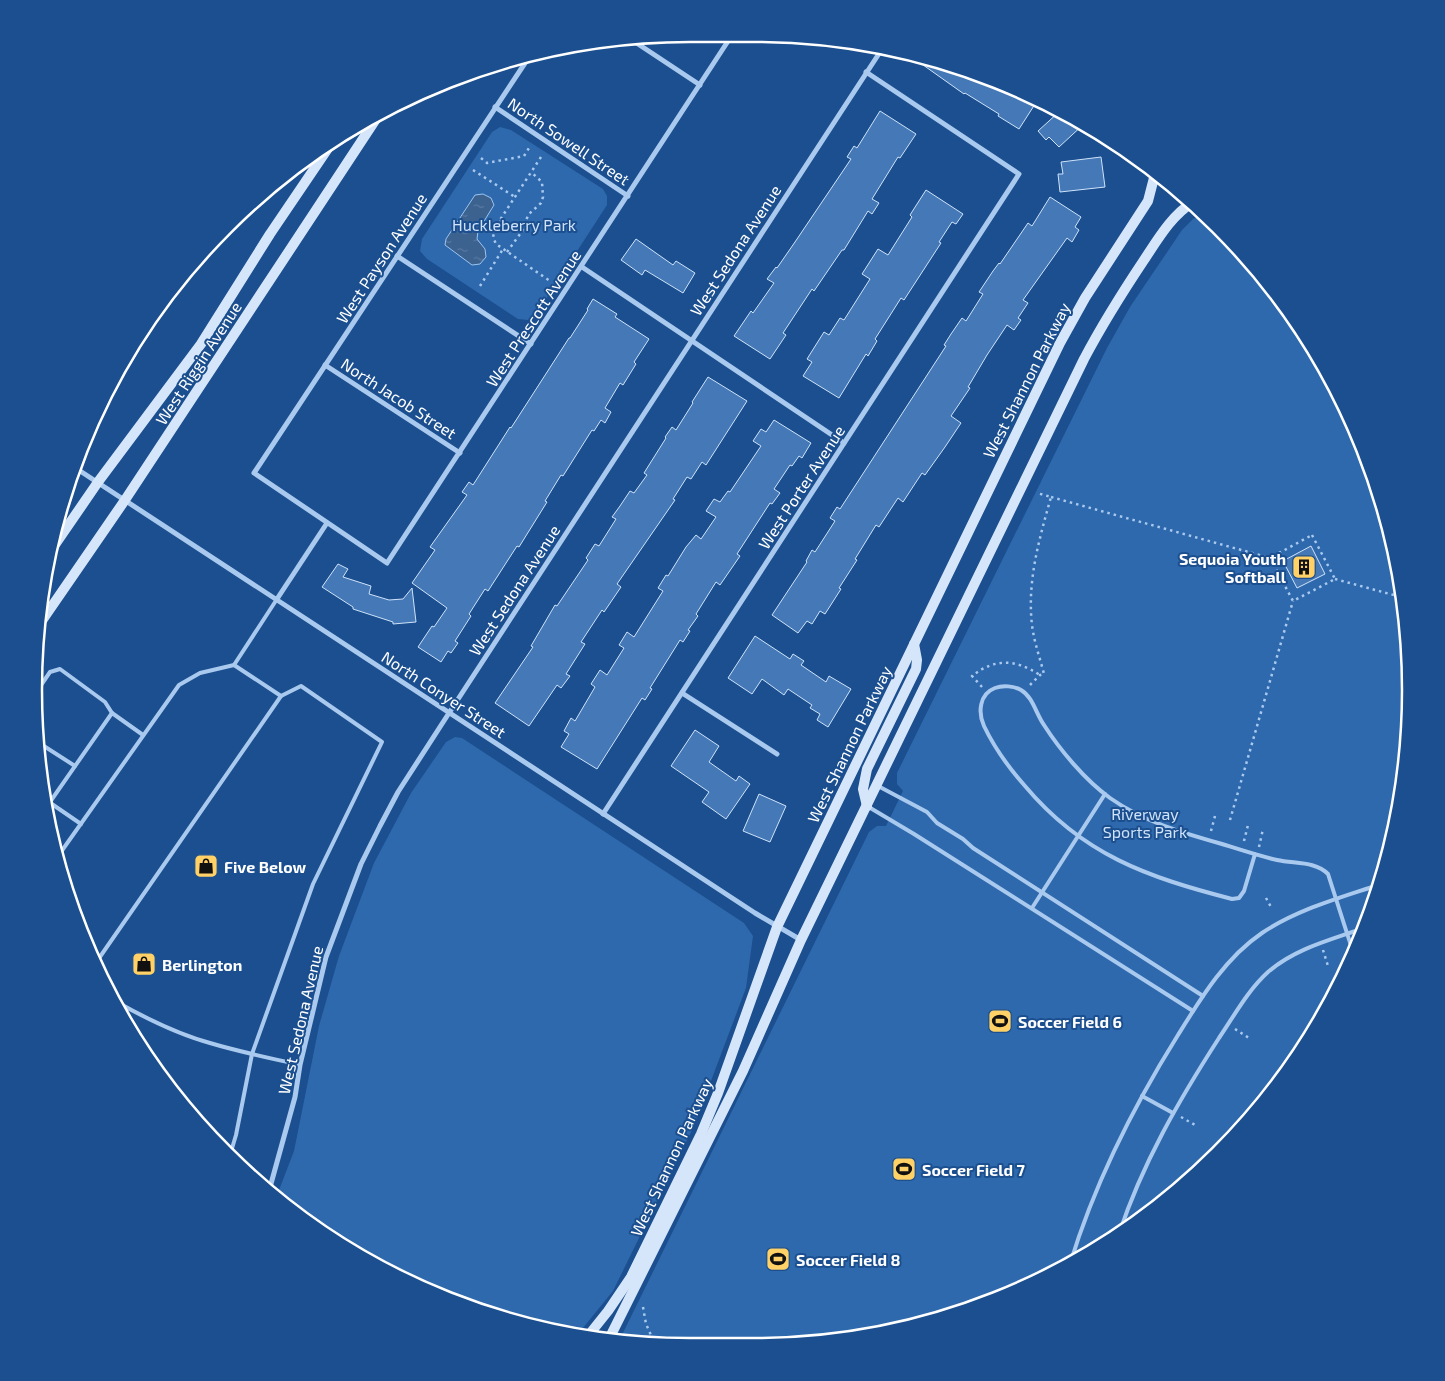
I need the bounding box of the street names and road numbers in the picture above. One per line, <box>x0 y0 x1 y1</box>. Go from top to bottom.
street label: North Sowell Street <box>505 93 633 189</box>
street label: West Sedona Avenue <box>686 181 784 319</box>
street label: West Payson Avenue <box>332 189 430 327</box>
street label: West Prescott Avenue <box>482 246 584 390</box>
street label: West Riggin Avenue <box>151 298 245 428</box>
street label: West Shannon Parkway <box>978 299 1074 461</box>
street label: North Jacob Street <box>338 354 460 442</box>
street label: West Porter Avenue <box>754 422 848 552</box>
street label: West Sedona Avenue <box>465 521 563 659</box>
street label: North Conyer Street <box>378 647 510 741</box>
street label: West Shannon Parkway <box>803 662 895 825</box>
street label: West Sedona Avenue <box>274 944 326 1096</box>
street label: West Shannon Parkway <box>626 1075 716 1239</box>

